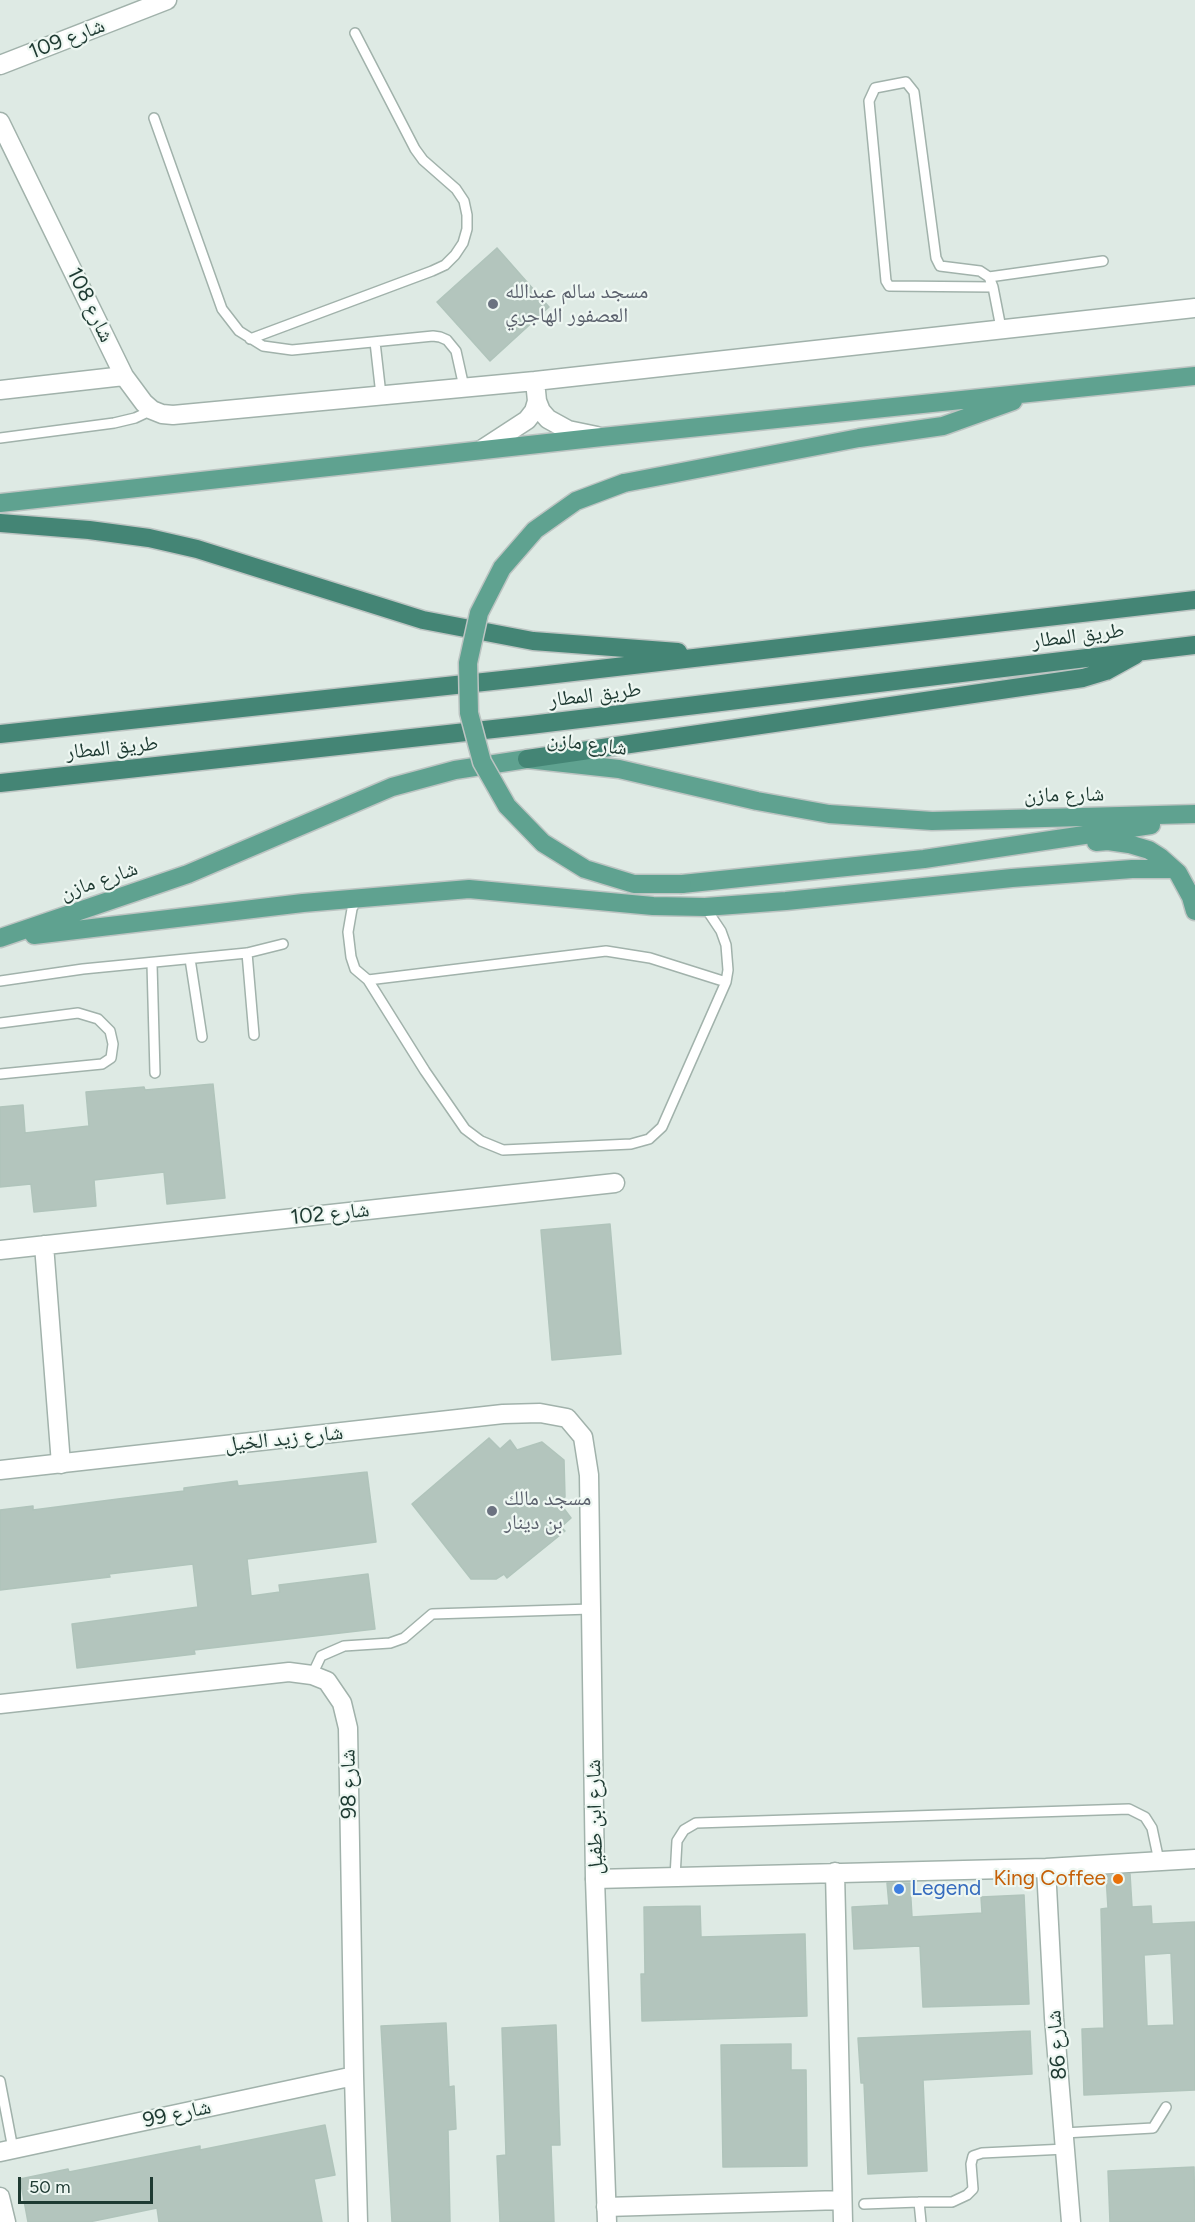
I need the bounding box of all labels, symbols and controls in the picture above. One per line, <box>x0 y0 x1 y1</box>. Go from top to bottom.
street label: شارع 109 <box>26 13 108 65</box>
street label: شارع 108 <box>61 263 119 347</box>
place label: مسجد سالم عبدالله العصفور الهاجري <box>505 279 648 329</box>
marker: مسجد سالم عبدالله العصفور الهاجري <box>486 297 500 311</box>
street label: طريق المطار <box>1030 618 1126 654</box>
street label: طريق المطار <box>547 677 643 713</box>
street label: شارع مازن <box>546 727 628 761</box>
street label: طريق المطار <box>64 731 160 765</box>
street label: شارع مازن <box>1024 782 1104 808</box>
street label: شارع مازن <box>57 856 141 906</box>
street label: شارع 102 <box>289 1197 371 1231</box>
street label: شارع زيد الخيل <box>224 1420 344 1458</box>
place label: مسجد مالك بن دينار <box>504 1486 591 1536</box>
marker: مسجد مالك بن دينار <box>485 1504 499 1518</box>
street label: شارع 98 <box>336 1749 362 1819</box>
street label: شارع ابن طفيل <box>581 1759 609 1875</box>
place label: King Coffee <box>993 1866 1106 1892</box>
marker: King Coffee <box>1111 1872 1125 1886</box>
place label: Legend <box>911 1876 981 1902</box>
marker: Legend <box>892 1882 906 1896</box>
street label: شارع 86 <box>1041 2009 1073 2081</box>
street label: شارع 99 <box>141 2095 213 2133</box>
scale bar <box>21 2165 156 2203</box>
text: 50 m <box>29 2176 71 2198</box>

